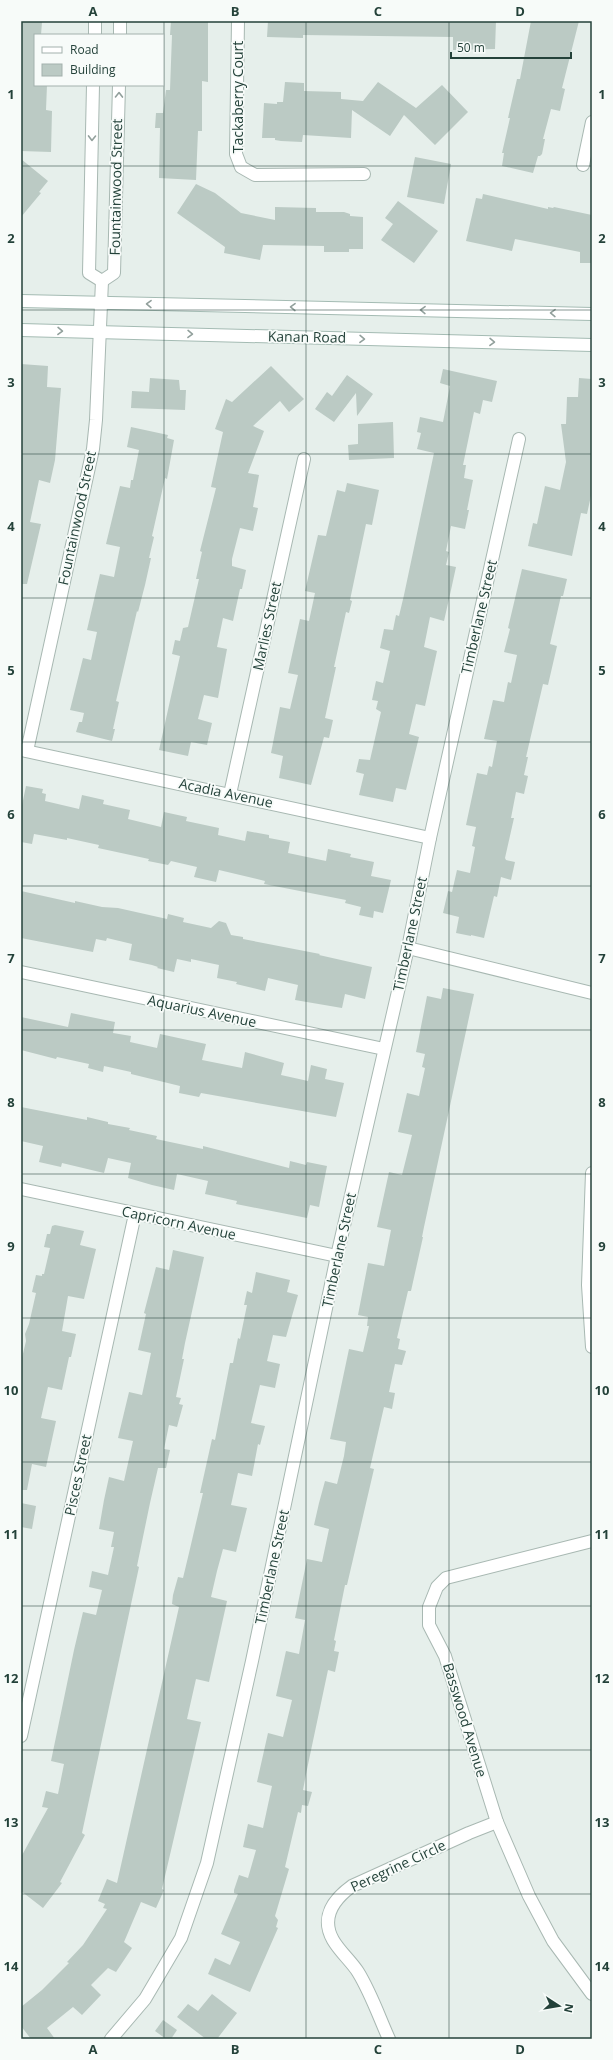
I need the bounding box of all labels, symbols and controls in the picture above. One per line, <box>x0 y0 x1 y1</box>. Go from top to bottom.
text: A <box>89 2 98 20</box>
text: B <box>231 2 240 20</box>
text: C <box>374 2 382 20</box>
text: D <box>515 2 525 20</box>
legend <box>34 34 164 86</box>
scale bar <box>451 34 571 60</box>
text: 50 m <box>457 39 485 56</box>
text: Road <box>70 41 99 58</box>
street label: Tackaberry Court <box>228 41 247 153</box>
text: Building <box>70 61 116 78</box>
text: 1 <box>7 85 15 103</box>
text: 1 <box>598 85 606 103</box>
one-way arrow <box>114 92 123 98</box>
street label: Fountainwood Street <box>105 118 126 256</box>
one-way arrow <box>88 135 96 141</box>
text: 2 <box>7 229 15 247</box>
text: 2 <box>598 229 606 247</box>
one-way arrow <box>146 300 152 308</box>
one-way arrow <box>290 303 296 312</box>
one-way arrow <box>420 306 426 314</box>
one-way arrow <box>550 309 556 317</box>
street label: Kanan Road <box>268 326 346 347</box>
one-way arrow <box>57 327 63 336</box>
one-way arrow <box>187 330 193 338</box>
one-way arrow <box>359 335 365 343</box>
one-way arrow <box>489 338 495 346</box>
text: 3 <box>7 373 15 391</box>
text: 3 <box>598 373 606 391</box>
street label: Fountainwood Street <box>53 449 100 587</box>
text: 4 <box>7 517 15 535</box>
text: 4 <box>598 517 606 535</box>
street label: Timberlane Street <box>456 558 501 676</box>
street label: Marlies Street <box>248 580 285 672</box>
text: 5 <box>7 661 15 679</box>
text: 5 <box>598 661 606 679</box>
street label: Acadia Avenue <box>177 773 275 812</box>
text: 6 <box>7 805 15 823</box>
text: 6 <box>598 805 606 823</box>
street label: Timberlane Street <box>388 875 431 993</box>
text: 7 <box>7 949 15 967</box>
text: 7 <box>598 949 606 967</box>
street label: Aquarius Avenue <box>146 990 258 1031</box>
text: 8 <box>7 1093 15 1111</box>
text: 8 <box>598 1093 606 1111</box>
street label: Timberlane Street <box>317 1191 360 1309</box>
street label: Capricorn Avenue <box>120 1201 238 1244</box>
text: 9 <box>7 1237 15 1255</box>
text: 9 <box>598 1237 606 1255</box>
text: 10 <box>4 1381 18 1399</box>
text: 10 <box>595 1381 609 1399</box>
street label: Pisces Street <box>60 1433 95 1517</box>
street label: Timberlane Street <box>250 1508 293 1626</box>
text: 11 <box>4 1525 18 1543</box>
text: 11 <box>595 1525 609 1543</box>
street label: Basswood Avenue <box>439 1660 492 1780</box>
text: 12 <box>4 1669 19 1687</box>
text: 12 <box>595 1669 610 1687</box>
text: 13 <box>4 1813 18 1831</box>
text: 13 <box>595 1813 609 1831</box>
street label: Peregrine Circle <box>347 1835 449 1896</box>
text: 14 <box>4 1957 19 1975</box>
text: 14 <box>595 1957 610 1975</box>
north arrow <box>539 1986 579 2026</box>
text: N <box>561 2002 578 2014</box>
text: A <box>89 2040 98 2058</box>
text: B <box>231 2040 240 2058</box>
text: C <box>374 2040 382 2058</box>
text: D <box>515 2040 525 2058</box>

